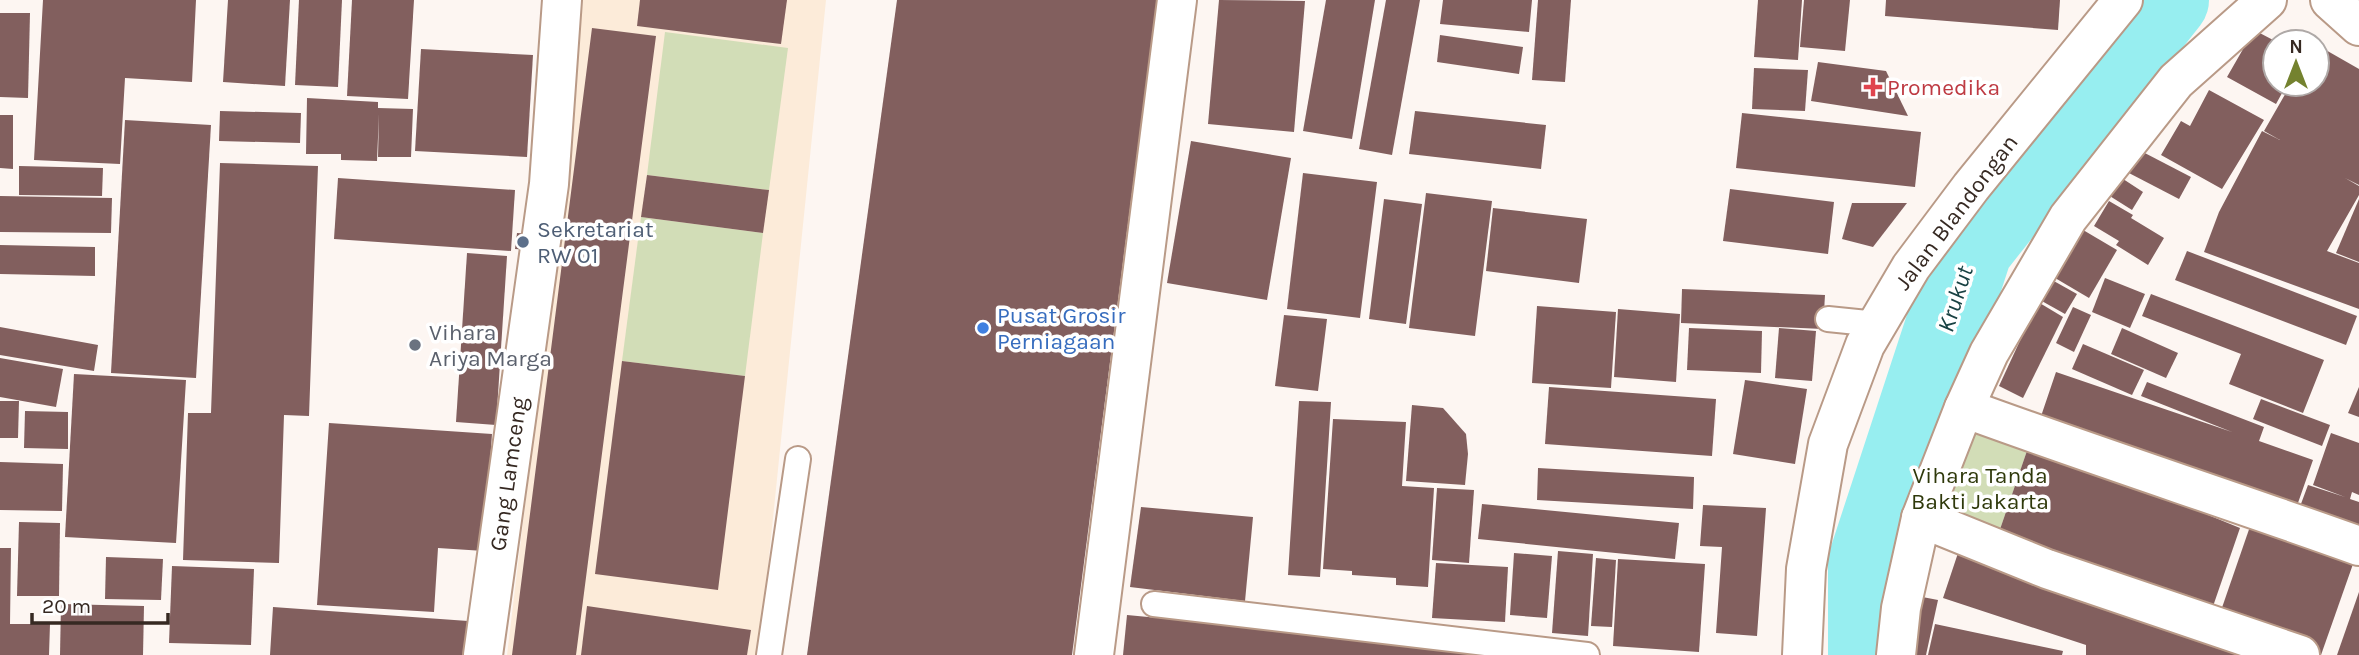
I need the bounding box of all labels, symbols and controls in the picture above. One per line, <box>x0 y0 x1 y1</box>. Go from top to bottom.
north arrow <box>2261 28 2331 98</box>
text: N <box>2289 36 2303 58</box>
place label: Promedika <box>1887 74 2000 101</box>
marker: Promedika <box>1865 79 1881 95</box>
street label: Jalan Blandongan <box>1889 129 2024 295</box>
place label: Sekretariat RW 01 <box>537 216 654 269</box>
marker: Sekretariat RW 01 <box>515 234 531 250</box>
water label: Krukut <box>1931 262 1979 336</box>
place label: Pusat Grosir Perniagaan <box>997 302 1126 355</box>
place label: Vihara Ariya Marga <box>429 319 552 372</box>
marker: Pusat Grosir Perniagaan <box>975 320 991 336</box>
marker: Vihara Ariya Marga <box>407 337 423 353</box>
street label: Gang Lamceng <box>484 395 533 553</box>
park label: Vihara Tanda Bakti Jakarta <box>1911 462 2049 515</box>
scale bar <box>32 582 168 626</box>
text: 20 m <box>42 594 91 618</box>

